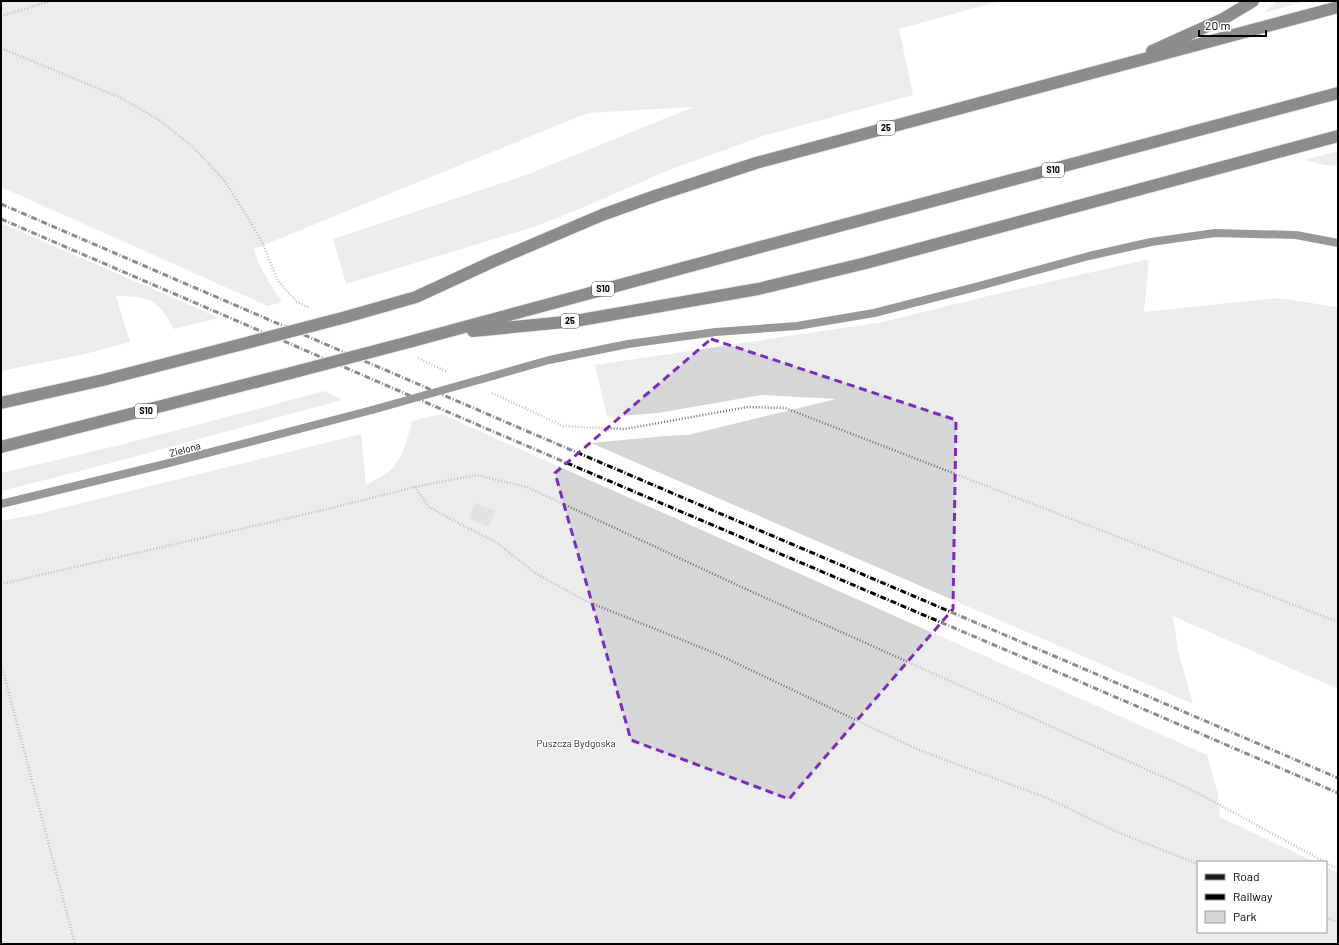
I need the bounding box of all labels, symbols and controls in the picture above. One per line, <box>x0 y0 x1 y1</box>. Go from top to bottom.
scale bar <box>1199 12 1266 38</box>
text: 20 m <box>1205 18 1231 32</box>
road number: 25 <box>877 121 895 135</box>
road number: S10 <box>1042 163 1064 177</box>
road number: S10 <box>592 282 614 296</box>
road number: 25 <box>561 314 579 328</box>
road number: S10 <box>135 404 157 418</box>
street label: Zielona <box>168 439 202 459</box>
park label: Puszcza Bydgoska <box>536 737 616 749</box>
legend <box>1197 861 1327 933</box>
text: Road <box>1233 869 1260 883</box>
text: Railway <box>1233 889 1273 903</box>
text: Park <box>1233 909 1257 923</box>

